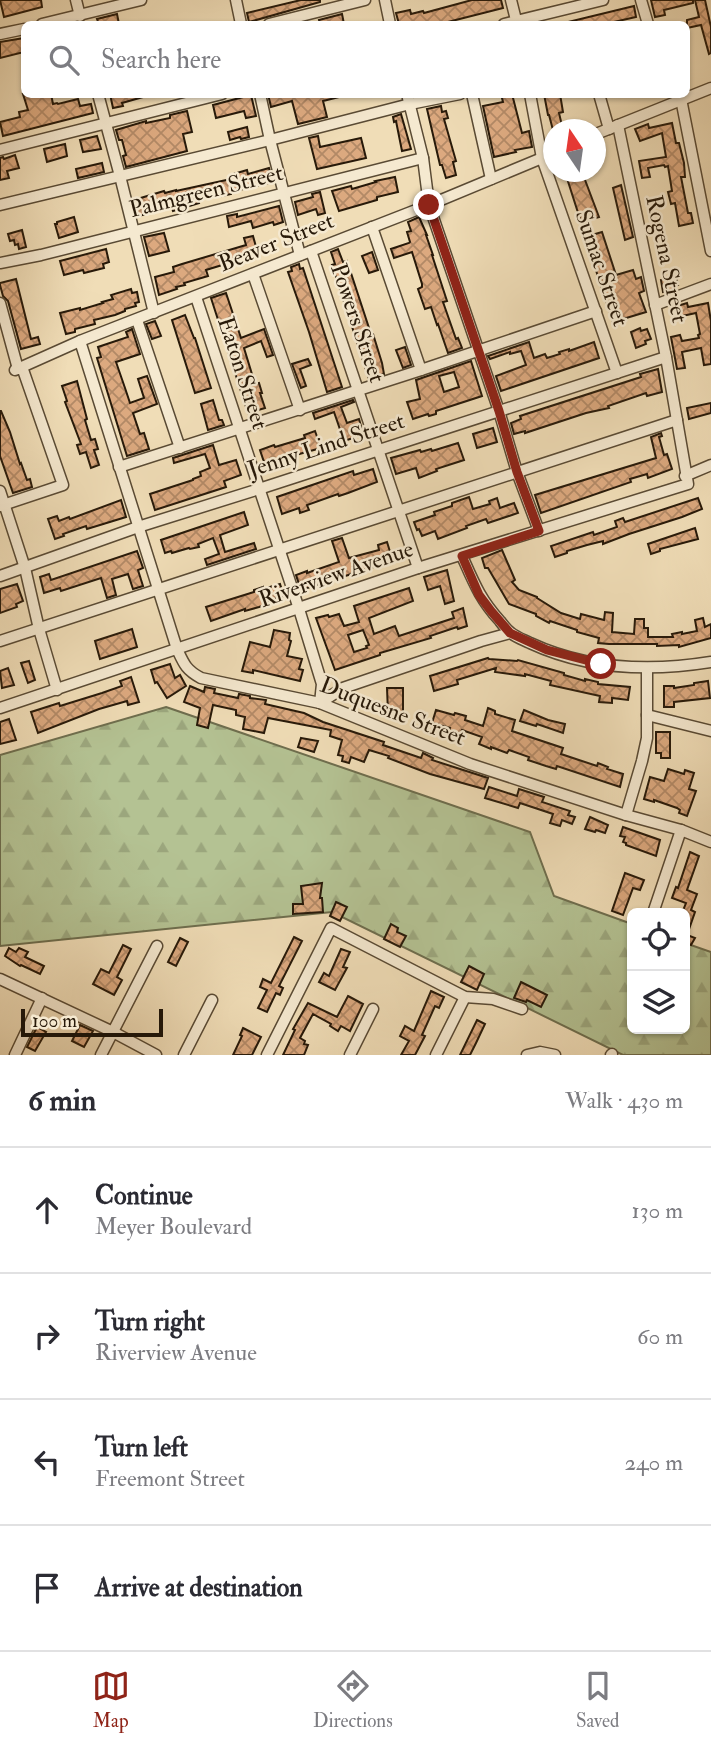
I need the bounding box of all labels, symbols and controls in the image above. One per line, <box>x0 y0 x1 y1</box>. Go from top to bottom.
search box <box>21 21 690 98</box>
icon: search <box>45 41 83 79</box>
text: Search here <box>101 44 221 76</box>
north arrow <box>543 119 606 182</box>
street label: Palmgreen Street <box>126 158 286 224</box>
route end <box>413 189 444 220</box>
street label: Rogena Street <box>639 192 695 326</box>
street label: Beaver Street <box>214 206 338 278</box>
street label: Sumac Street <box>569 206 635 330</box>
street label: Powers Street <box>324 260 392 386</box>
street label: Eaton Street <box>211 313 275 433</box>
street label: Jenny Lind Street <box>243 406 408 484</box>
street label: Riverview Avenue <box>255 534 418 614</box>
route start <box>585 648 616 679</box>
street label: Duquesne Street <box>316 670 470 752</box>
map controls <box>627 908 690 1034</box>
button: locate <box>627 908 690 971</box>
button: layers <box>627 971 690 1034</box>
scale bar <box>21 1006 163 1038</box>
text: 100 m <box>32 1009 77 1033</box>
text: 6 min <box>28 1082 96 1119</box>
text: Walk · 430 m <box>565 1086 683 1115</box>
text: Continue <box>95 1180 193 1212</box>
icon: ahead <box>28 1191 66 1229</box>
text: 130 m <box>631 1196 683 1225</box>
text: Meyer Boulevard <box>95 1212 252 1241</box>
text: Turn right <box>95 1306 205 1338</box>
icon: right <box>28 1317 66 1355</box>
text: 60 m <box>637 1322 683 1351</box>
text: Riverview Avenue <box>95 1338 257 1367</box>
text: Turn left <box>95 1432 188 1464</box>
icon: left <box>28 1443 66 1481</box>
text: 240 m <box>624 1448 683 1477</box>
text: Freemont Street <box>95 1464 245 1493</box>
icon: arrive <box>28 1569 66 1607</box>
text: Arrive at destination <box>95 1572 303 1604</box>
tab: Map <box>92 1667 130 1733</box>
tab: Directions <box>313 1667 393 1733</box>
tab: Saved <box>576 1667 619 1733</box>

